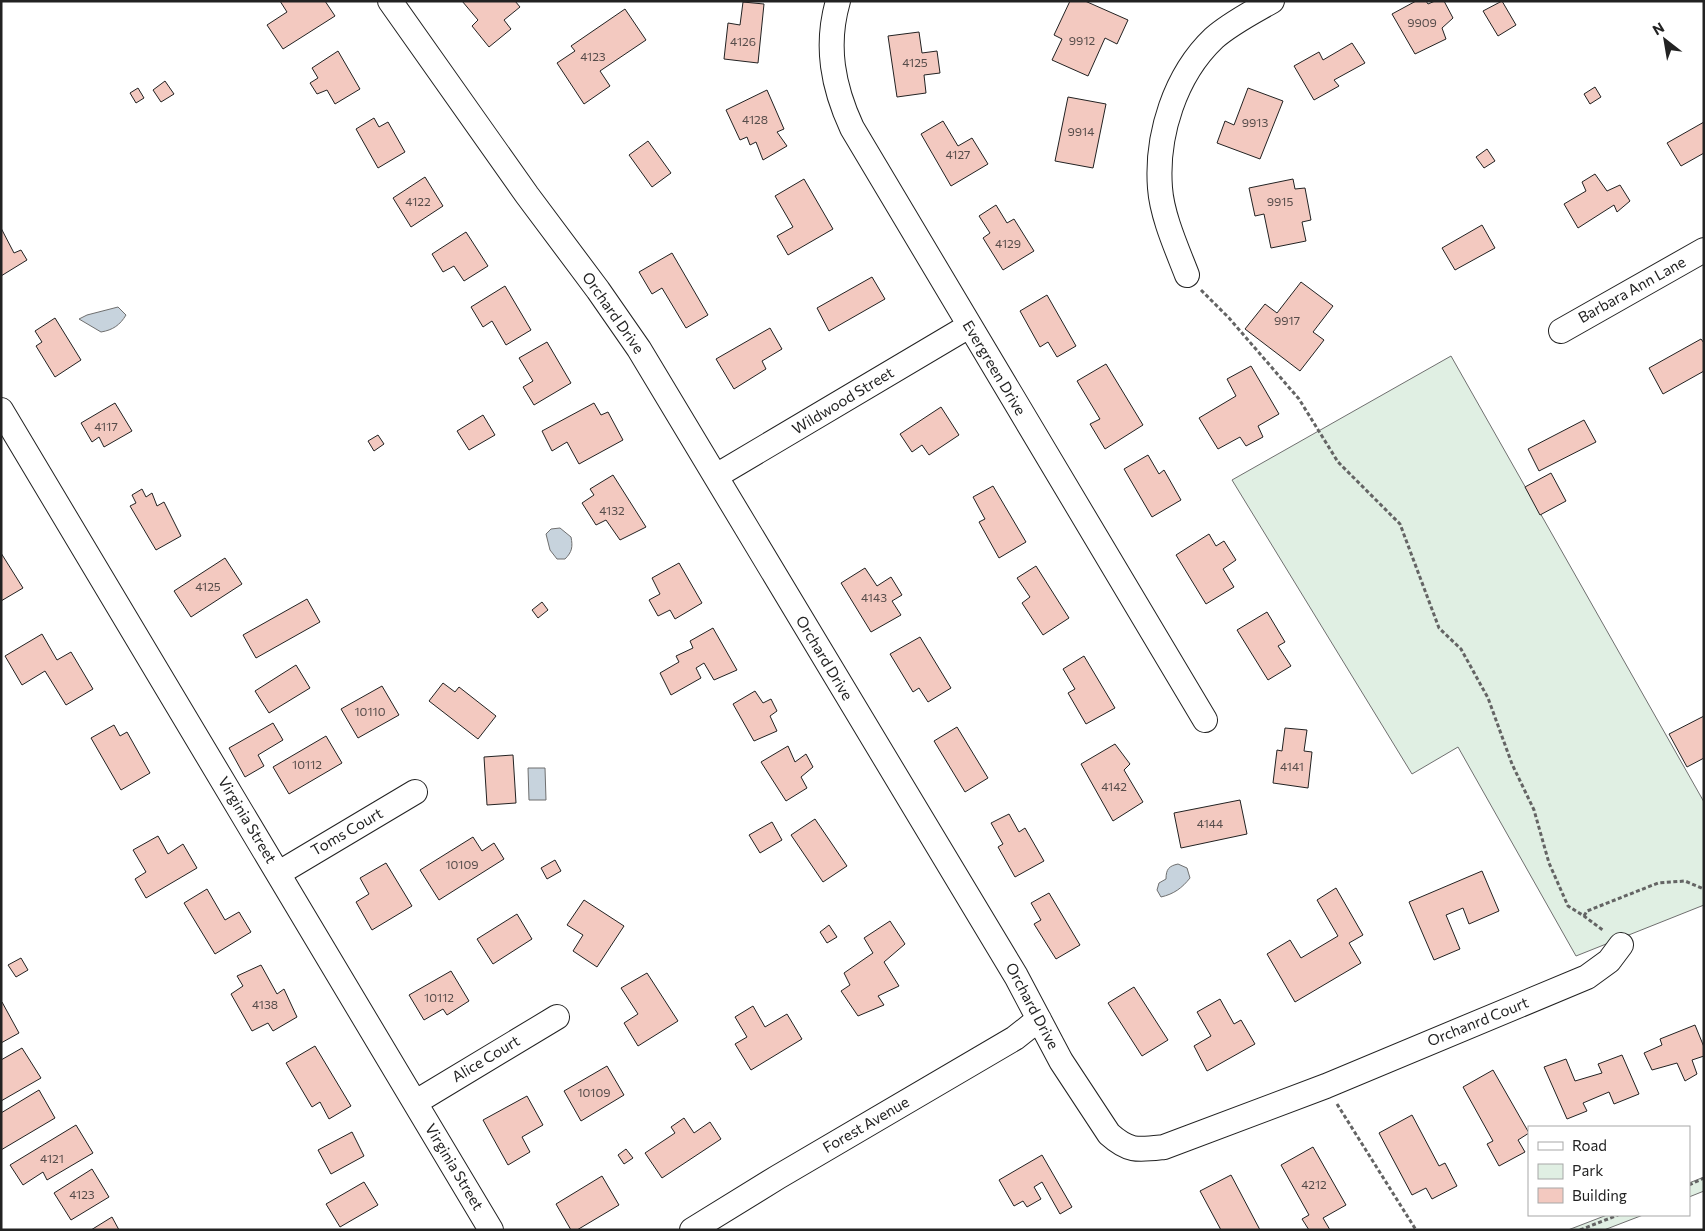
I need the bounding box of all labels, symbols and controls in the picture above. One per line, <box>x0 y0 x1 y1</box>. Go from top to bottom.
house number: 9909 <box>1407 15 1437 29</box>
north arrow <box>1640 15 1690 65</box>
text: N <box>1649 18 1667 38</box>
house number: 9912 <box>1069 33 1096 47</box>
house number: 4126 <box>730 34 756 48</box>
house number: 4123 <box>580 49 606 63</box>
house number: 4125 <box>902 55 928 69</box>
house number: 4128 <box>742 112 768 126</box>
house number: 9913 <box>1242 115 1268 129</box>
house number: 9914 <box>1068 124 1094 138</box>
house number: 4127 <box>946 147 970 161</box>
house number: 4122 <box>405 194 431 208</box>
house number: 9915 <box>1267 194 1293 208</box>
house number: 4129 <box>995 236 1021 250</box>
street label: Barbara Ann Lane <box>1575 252 1688 326</box>
street label: Orchard Drive <box>579 268 649 357</box>
house number: 9917 <box>1274 313 1300 327</box>
street label: Evergreen Drive <box>959 317 1030 418</box>
street label: Wildwood Street <box>788 363 897 438</box>
house number: 4117 <box>94 419 118 433</box>
house number: 4132 <box>599 503 625 517</box>
house number: 4125 <box>195 579 221 593</box>
house number: 4143 <box>861 590 887 604</box>
street label: Orchard Drive <box>793 612 857 703</box>
house number: 10110 <box>354 704 386 718</box>
house number: 10112 <box>292 757 322 771</box>
house number: 4141 <box>1280 759 1304 773</box>
street label: Virginia Street <box>215 773 281 866</box>
house number: 4142 <box>1101 779 1127 793</box>
street label: Toms Court <box>307 803 386 859</box>
house number: 4144 <box>1197 816 1223 830</box>
house number: 10109 <box>445 857 479 871</box>
street label: Orchard Drive <box>1003 959 1063 1052</box>
house number: 10112 <box>424 990 454 1004</box>
street label: Orchanrd Court <box>1424 993 1531 1050</box>
house number: 4138 <box>252 997 278 1011</box>
street label: Alice Court <box>448 1031 523 1085</box>
house number: 10109 <box>577 1085 611 1099</box>
street label: Forest Avenue <box>819 1092 912 1156</box>
street label: Virginia Street <box>422 1120 488 1213</box>
legend <box>1528 1126 1690 1216</box>
text: Road <box>1572 1136 1607 1154</box>
house number: 4121 <box>40 1151 64 1165</box>
text: Park <box>1572 1161 1603 1179</box>
house number: 4212 <box>1301 1177 1327 1191</box>
text: Building <box>1572 1186 1627 1204</box>
house number: 4123 <box>69 1187 95 1201</box>

